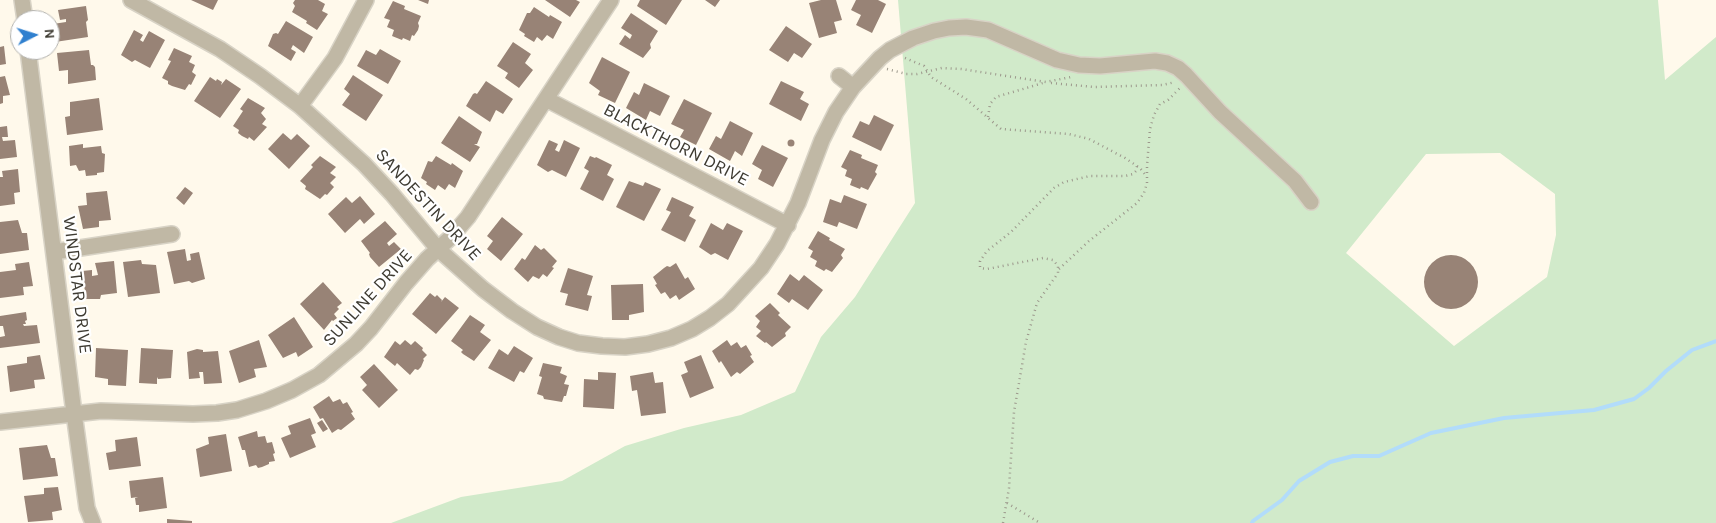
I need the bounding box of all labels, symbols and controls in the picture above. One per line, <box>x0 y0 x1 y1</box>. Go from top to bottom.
north arrow <box>10 10 60 60</box>
text: N <box>41 28 58 39</box>
street label: BLACKTHORN DRIVE <box>600 99 752 191</box>
street label: SANDESTIN DRIVE <box>371 145 485 265</box>
street label: WINDSTAR DRIVE <box>58 215 96 355</box>
street label: SUNLINE DRIVE <box>319 245 417 351</box>

